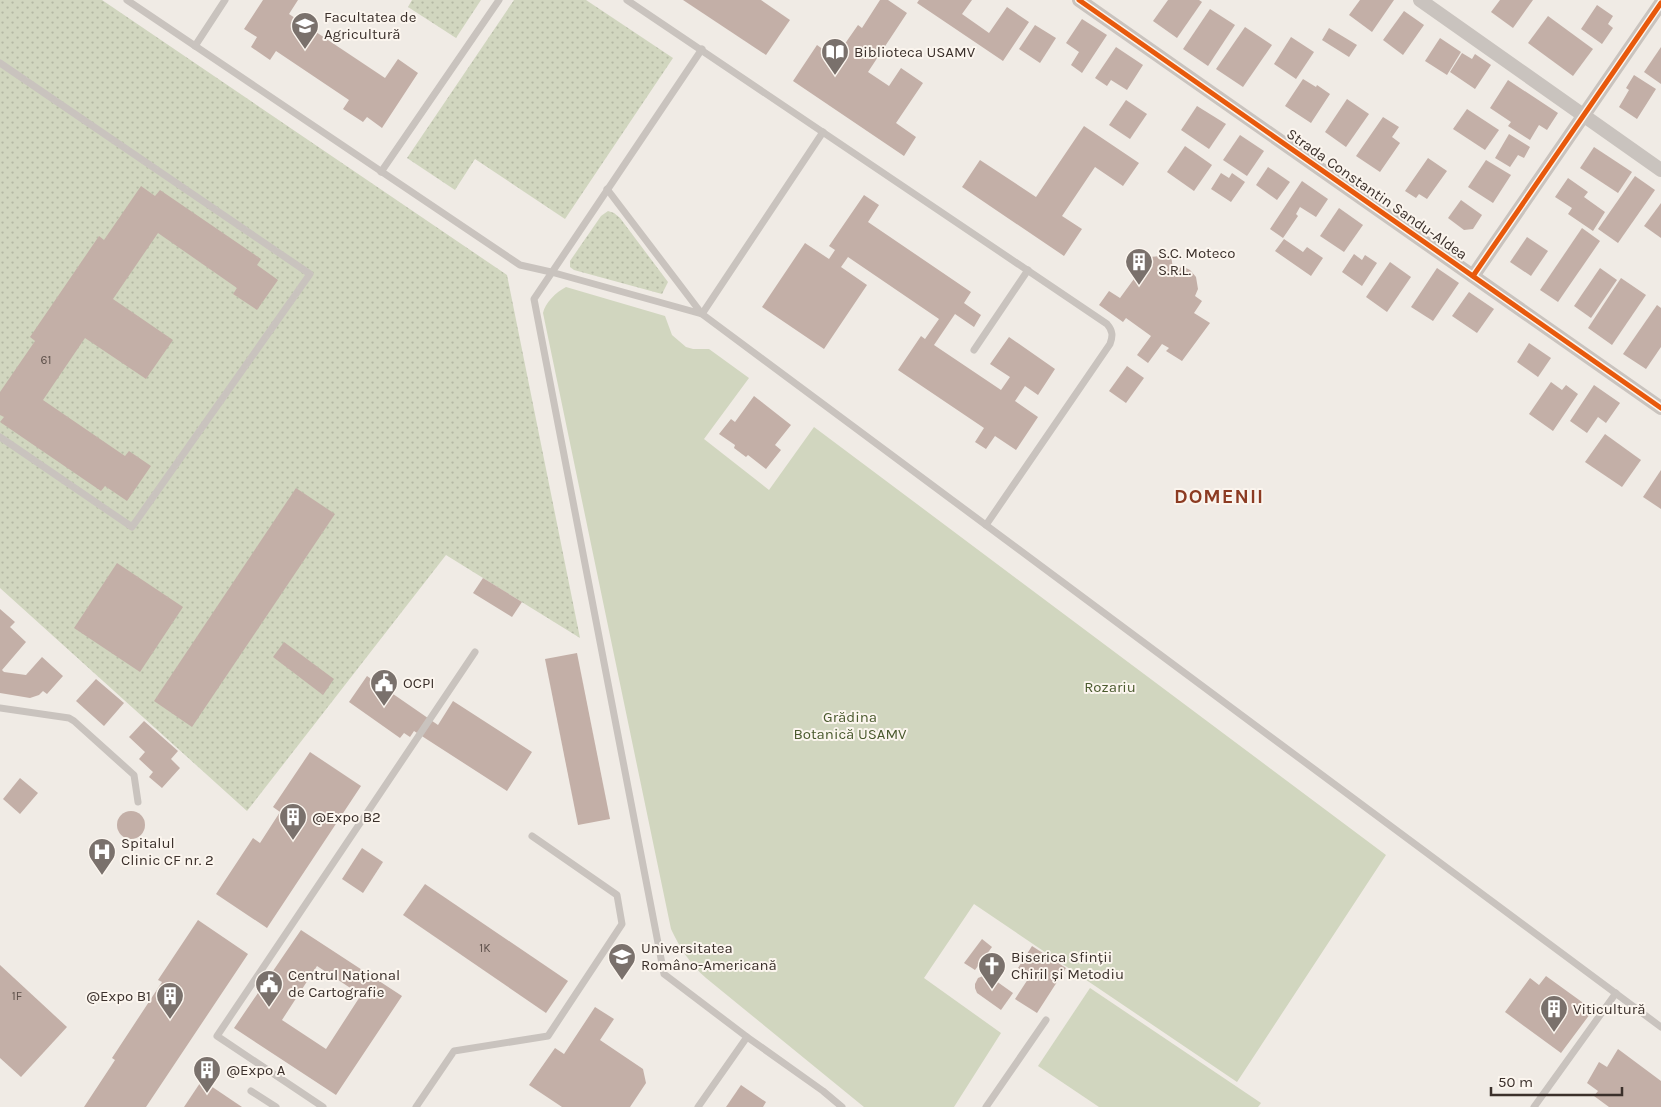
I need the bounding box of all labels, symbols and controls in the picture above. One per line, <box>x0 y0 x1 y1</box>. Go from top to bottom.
place label: Facultatea de Agricultură <box>324 8 416 43</box>
school or university icon: Facultatea de Agricultură <box>290 11 320 50</box>
library icon: Biblioteca USAMV <box>820 37 850 76</box>
place label: Biblioteca USAMV <box>854 43 976 61</box>
street label: Strada Constantin Sandu-Aldea <box>1283 125 1471 263</box>
place label: S.C. Moteco S.R.L. <box>1158 244 1235 279</box>
building icon: S.C. Moteco S.R.L. <box>1124 247 1154 286</box>
house number: 61 <box>41 353 51 367</box>
district label: DOMENII <box>1174 485 1264 508</box>
public building icon: OCPI <box>369 668 399 707</box>
place label: OCPI <box>403 674 434 692</box>
park label: Rozariu <box>1084 678 1136 696</box>
park label: Grădina Botanică USAMV <box>793 708 907 743</box>
building icon: @Expo B2 <box>278 802 308 841</box>
place label: @Expo B2 <box>312 808 381 826</box>
place label: Spitalul Clinic CF nr. 2 <box>121 834 214 869</box>
hospital icon: Spitalul Clinic CF nr. 2 <box>87 837 117 876</box>
place label: Universitatea Româno-Americană <box>641 939 777 974</box>
house number: 1K <box>479 941 491 955</box>
school or university icon: Universitatea Româno-Americană <box>607 942 637 981</box>
place label: Biserica Sfinții Chiril și Metodiu <box>1011 948 1124 983</box>
church icon: Biserica Sfinții Chiril și Metodiu <box>977 951 1007 990</box>
place label: Centrul Național de Cartografie <box>288 966 400 1001</box>
public building icon: Centrul Național de Cartografie <box>254 969 284 1008</box>
building icon: @Expo B1 <box>155 981 185 1020</box>
place label: @Expo B1 <box>86 987 151 1005</box>
house number: 1F <box>12 989 22 1003</box>
building icon: Viticultură <box>1539 994 1569 1033</box>
place label: Viticultură <box>1573 1000 1645 1018</box>
building icon: @Expo A <box>192 1055 222 1094</box>
place label: @Expo A <box>226 1061 286 1079</box>
scale bar <box>1491 1064 1622 1096</box>
text: 50 m <box>1498 1073 1533 1091</box>

